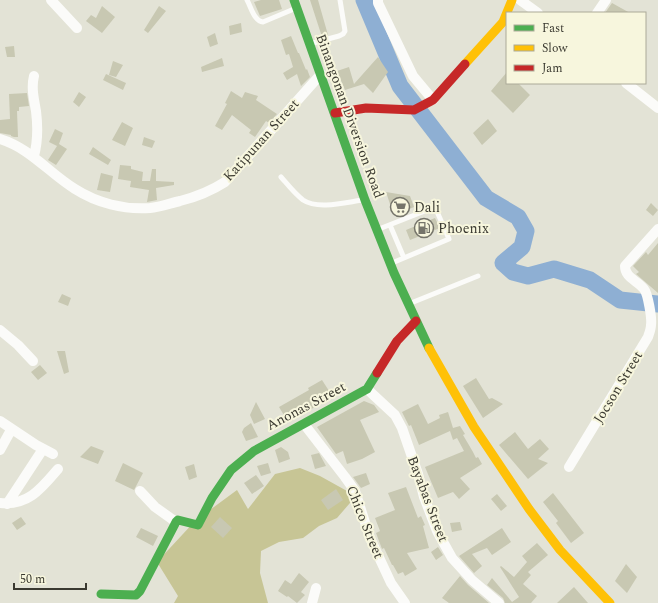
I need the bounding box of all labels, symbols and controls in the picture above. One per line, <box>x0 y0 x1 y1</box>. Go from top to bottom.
legend <box>506 12 646 84</box>
text: Fast <box>542 19 564 38</box>
street label: Binangonan Diversion Road <box>310 31 390 201</box>
text: Slow <box>542 39 568 58</box>
text: Jam <box>542 59 563 78</box>
street label: Katipunan Street <box>218 94 304 186</box>
supermarket icon: Dali <box>389 196 411 218</box>
place label: Dali <box>414 197 440 218</box>
fuel station icon: Phoenix <box>413 217 435 239</box>
place label: Phoenix <box>438 218 489 239</box>
street label: Jocson Street <box>588 347 648 427</box>
street label: Anonas Street <box>262 376 350 436</box>
street label: Bayabas Street <box>402 453 454 545</box>
street label: Chico Street <box>341 482 389 562</box>
scale bar <box>14 565 86 591</box>
text: 50 m <box>20 570 45 589</box>

